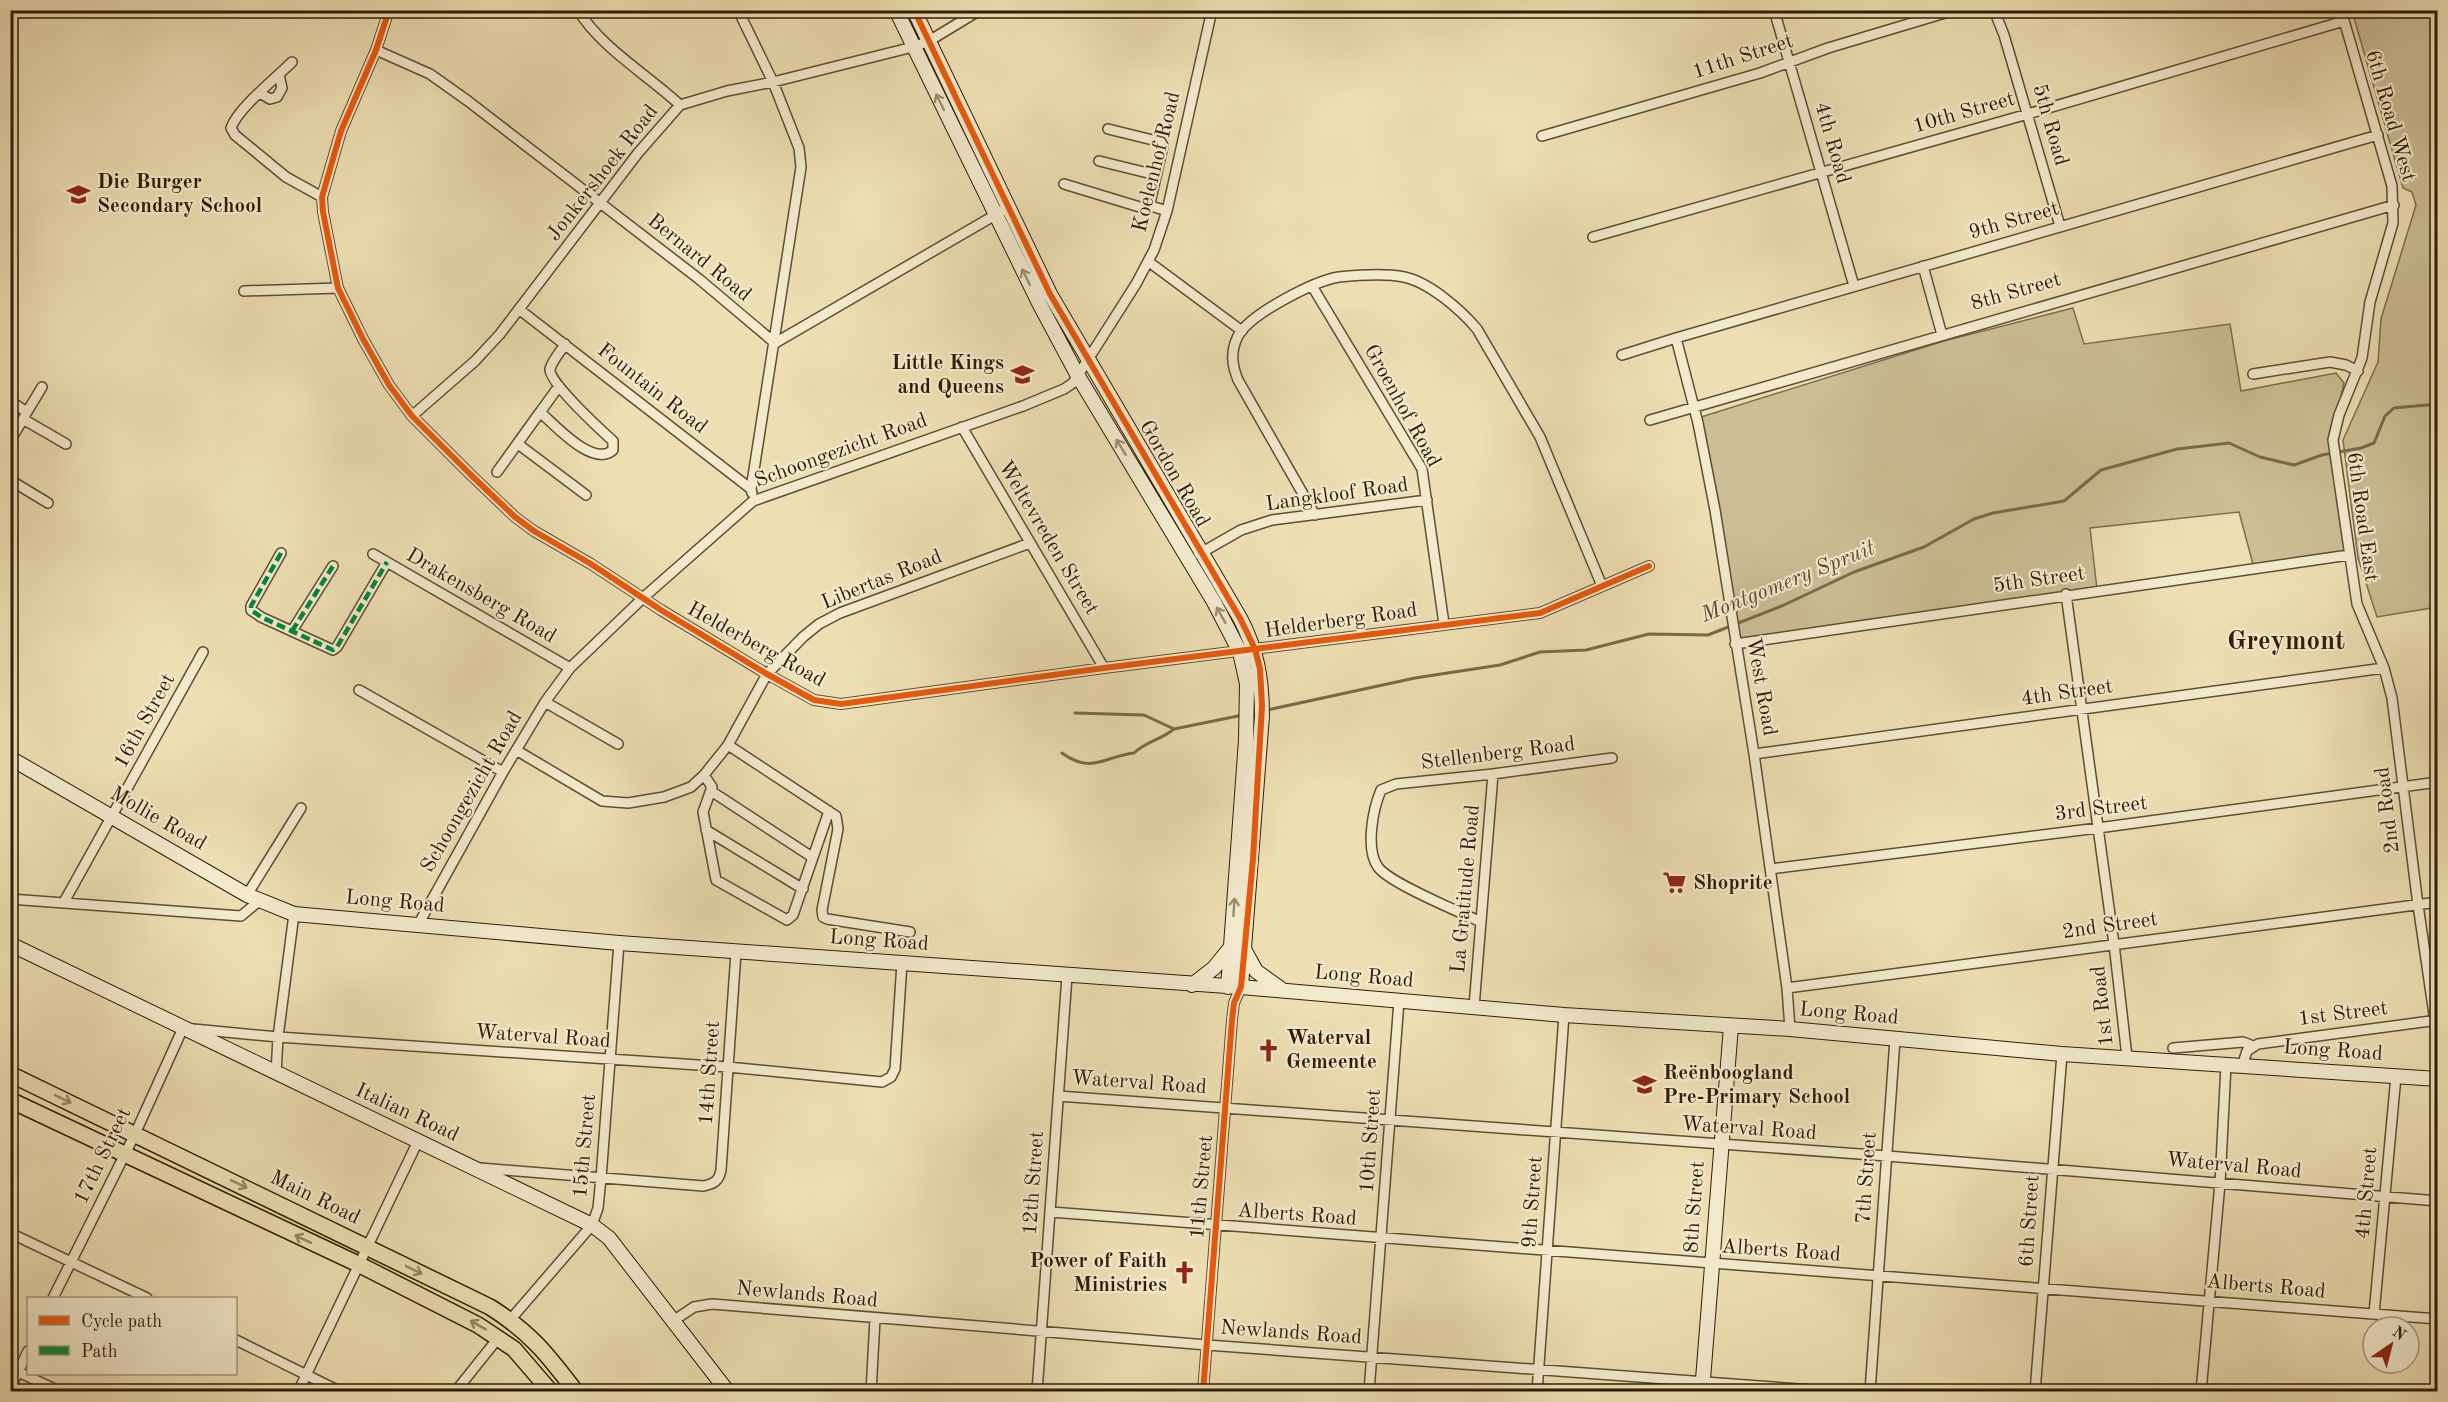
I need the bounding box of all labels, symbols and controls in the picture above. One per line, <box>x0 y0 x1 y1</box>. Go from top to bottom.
street label: 11th Street <box>1690 31 1796 83</box>
street label: 6th Road West <box>2361 48 2419 184</box>
street label: 5th Road <box>2028 82 2072 168</box>
street label: 10th Street <box>1911 88 2017 138</box>
street label: Koelenhof Road <box>1129 90 1185 234</box>
one-way arrow <box>934 93 946 111</box>
street label: 4th Road <box>1810 100 1854 186</box>
street label: Jonkershoek Road <box>543 101 663 245</box>
place label: Die Burger Secondary School <box>97 172 262 217</box>
school or university icon: Die Burger Secondary School <box>66 181 92 207</box>
street label: 9th Street <box>1967 198 2061 244</box>
street label: Bernard Road <box>643 210 755 306</box>
one-way arrow <box>1019 269 1031 287</box>
street label: 8th Street <box>1969 269 2063 315</box>
street label: Fountain Road <box>593 340 711 438</box>
street label: Groenhof Road <box>1360 341 1444 471</box>
place label: Little Kings and Queens <box>891 353 1004 398</box>
school or university icon: Little Kings and Queens <box>1009 362 1035 388</box>
street label: Schoongezicht Road <box>752 410 930 492</box>
street label: Gordon Road <box>1135 417 1213 531</box>
one-way arrow <box>1115 439 1127 456</box>
street label: 6th Road East <box>2342 451 2382 583</box>
street label: Weltevreden Street <box>994 457 1102 619</box>
street label: Langkloof Road <box>1264 475 1410 515</box>
water label: Montgomery Spruit <box>1697 537 1879 627</box>
street label: Drakensberg Road <box>402 545 560 647</box>
street label: Libertas Road <box>819 546 945 614</box>
street label: 5th Street <box>1992 563 2086 597</box>
street label: Helderberg Road <box>684 598 829 692</box>
street label: Helderberg Road <box>1263 600 1419 642</box>
one-way arrow <box>1215 606 1226 624</box>
district label: Greymont <box>2227 628 2345 655</box>
street label: West Road <box>1742 636 1780 738</box>
street label: 16th Street <box>110 670 180 772</box>
street label: 4th Street <box>2020 676 2114 710</box>
street label: Schoongezicht Road <box>417 708 527 876</box>
street label: Stellenberg Road <box>1420 734 1576 774</box>
street label: 2nd Road <box>2372 765 2404 855</box>
street label: Mollie Road <box>106 783 210 855</box>
street label: 3rd Street <box>2053 793 2149 825</box>
street label: La Gratitude Road <box>1448 804 1484 974</box>
supermarket icon: Shoprite <box>1662 870 1688 896</box>
place label: Shoprite <box>1693 873 1773 894</box>
street label: Long Road <box>344 887 446 917</box>
one-way arrow <box>1229 898 1240 918</box>
street label: 2nd Street <box>2061 909 2159 943</box>
street label: Long Road <box>828 927 930 955</box>
street label: Long Road <box>1313 962 1415 992</box>
street label: 1st Road <box>2088 964 2118 1048</box>
street label: 1st Street <box>2297 998 2389 1030</box>
street label: Long Road <box>1798 999 1900 1029</box>
street label: 14th Street <box>696 1020 724 1126</box>
street label: Waterval Road <box>474 1022 612 1052</box>
place label: Waterval Gemeente <box>1286 1028 1377 1073</box>
church icon: Waterval Gemeente <box>1255 1037 1281 1063</box>
street label: Long Road <box>2282 1037 2384 1065</box>
place label: Reënboogland Pre-Primary School <box>1663 1063 1850 1108</box>
street label: Waterval Road <box>1070 1068 1208 1098</box>
school or university icon: Reënboogland Pre-Primary School <box>1632 1072 1658 1098</box>
street label: Italian Road <box>352 1080 462 1146</box>
street label: 10th Street <box>1357 1088 1385 1194</box>
street label: 15th Street <box>570 1093 600 1199</box>
one-way arrow <box>54 1094 72 1106</box>
street label: 17th Street <box>71 1104 135 1208</box>
street label: Waterval Road <box>1680 1114 1818 1144</box>
street label: 12th Street <box>1020 1130 1048 1236</box>
street label: 7th Street <box>1853 1131 1881 1225</box>
street label: 11th Street <box>1187 1134 1217 1240</box>
street label: 4th Street <box>2353 1146 2381 1240</box>
street label: Waterval Road <box>2165 1150 2303 1182</box>
street label: 9th Street <box>1519 1155 1547 1249</box>
street label: 8th Street <box>1681 1160 1709 1254</box>
street label: Main Road <box>267 1167 364 1229</box>
street label: 6th Street <box>2016 1174 2044 1268</box>
one-way arrow <box>229 1179 247 1191</box>
street label: Alberts Road <box>1236 1200 1358 1230</box>
one-way arrow <box>294 1232 312 1244</box>
street label: Alberts Road <box>1720 1236 1842 1266</box>
place label: Power of Faith Ministries <box>1030 1251 1167 1296</box>
church icon: Power of Faith Ministries <box>1172 1260 1198 1286</box>
one-way arrow <box>405 1264 423 1276</box>
street label: Alberts Road <box>2205 1271 2327 1303</box>
street label: Newlands Road <box>735 1278 879 1312</box>
legend <box>27 1297 237 1375</box>
text: Cycle path <box>81 1313 162 1331</box>
north arrow <box>2361 1315 2421 1375</box>
street label: Newlands Road <box>1219 1318 1363 1348</box>
one-way arrow <box>469 1319 487 1330</box>
text: N <box>2389 1324 2409 1345</box>
text: Path <box>81 1343 118 1361</box>

